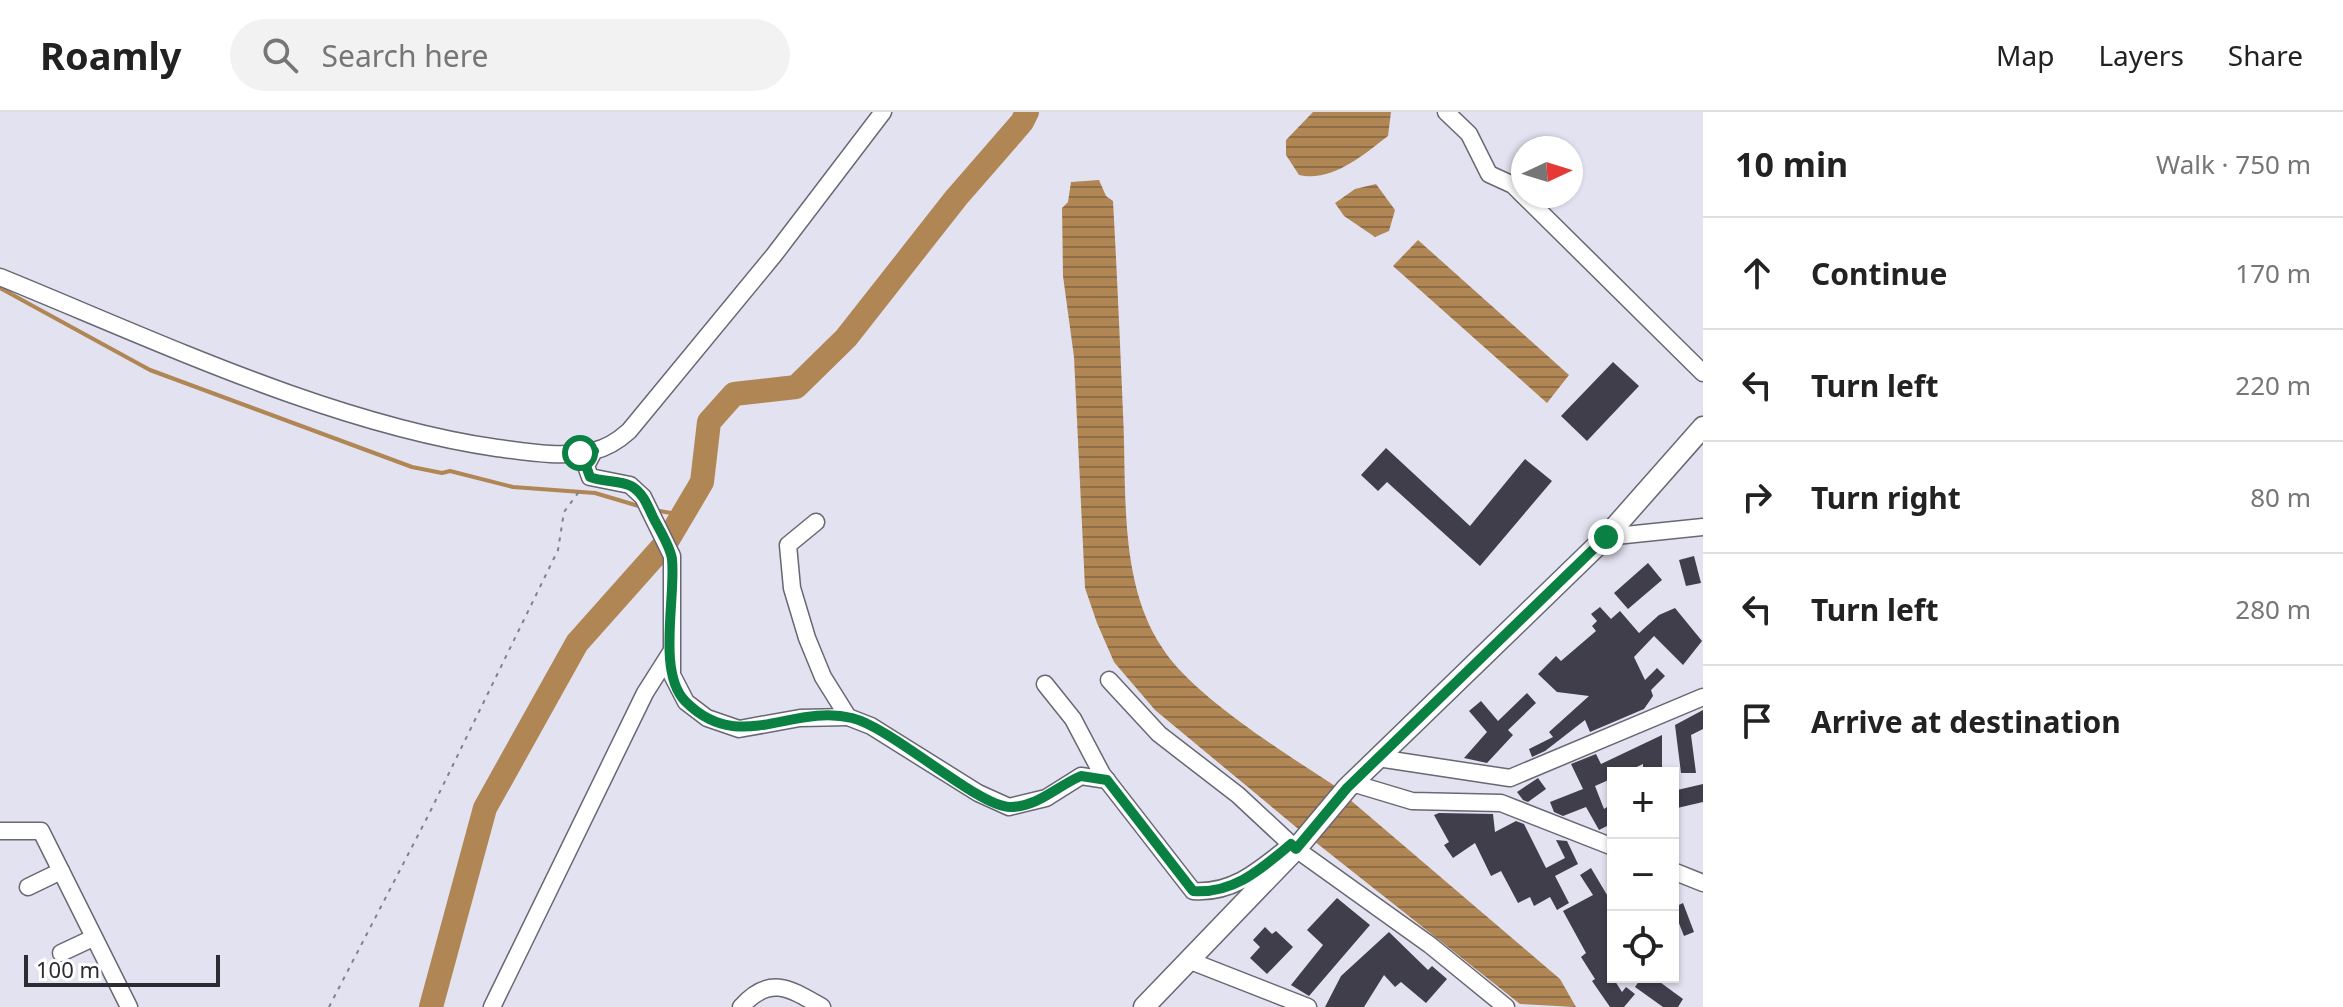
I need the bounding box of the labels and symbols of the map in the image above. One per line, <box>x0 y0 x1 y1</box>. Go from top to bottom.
north arrow <box>1511 136 1583 208</box>
route start <box>562 435 598 471</box>
route end <box>1588 519 1624 555</box>
scale bar <box>24 951 220 987</box>

